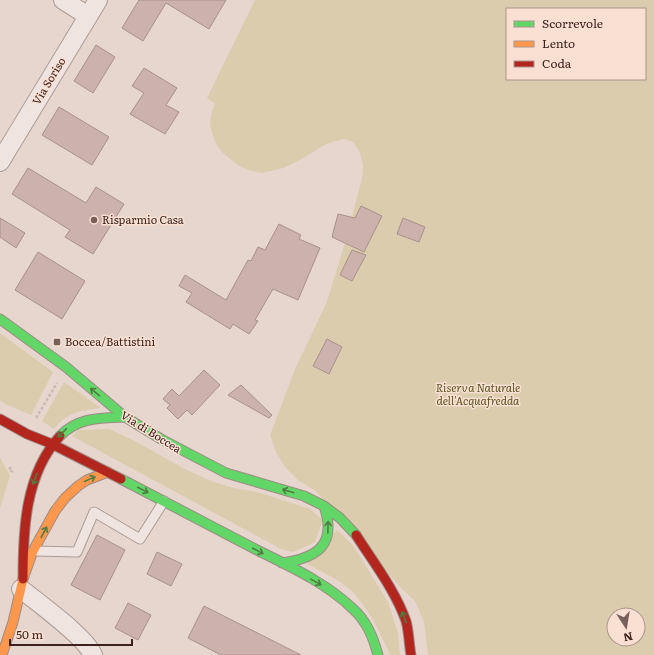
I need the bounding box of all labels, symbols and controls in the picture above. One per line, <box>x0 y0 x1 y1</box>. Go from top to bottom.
legend <box>506 8 646 80</box>
text: Scorrevole <box>542 14 603 32</box>
text: Lento <box>542 34 575 52</box>
street label: Via Soriso <box>28 54 69 107</box>
text: Coda <box>542 54 572 72</box>
place label: Risparmio Casa <box>102 211 184 227</box>
marker: Risparmio Casa <box>89 215 99 225</box>
place label: Boccea/Battistini <box>65 333 156 349</box>
marker: Boccea/Battistini <box>52 337 62 347</box>
park label: Riserva Naturale dell'Acquafredda <box>436 379 520 408</box>
one-way arrow <box>90 387 101 396</box>
street label: Via di Boccea <box>118 406 185 456</box>
one-way arrow <box>57 429 67 438</box>
one-way arrow <box>30 472 38 484</box>
one-way arrow <box>84 475 96 482</box>
one-way arrow <box>136 487 148 494</box>
one-way arrow <box>282 487 295 494</box>
one-way arrow <box>324 521 332 534</box>
one-way arrow <box>41 526 48 538</box>
one-way arrow <box>251 548 263 555</box>
one-way arrow <box>310 579 322 587</box>
north arrow <box>606 607 646 647</box>
one-way arrow <box>399 611 407 623</box>
scale bar <box>10 621 132 647</box>
text: 50 m <box>16 625 43 643</box>
text: N <box>622 629 634 647</box>

